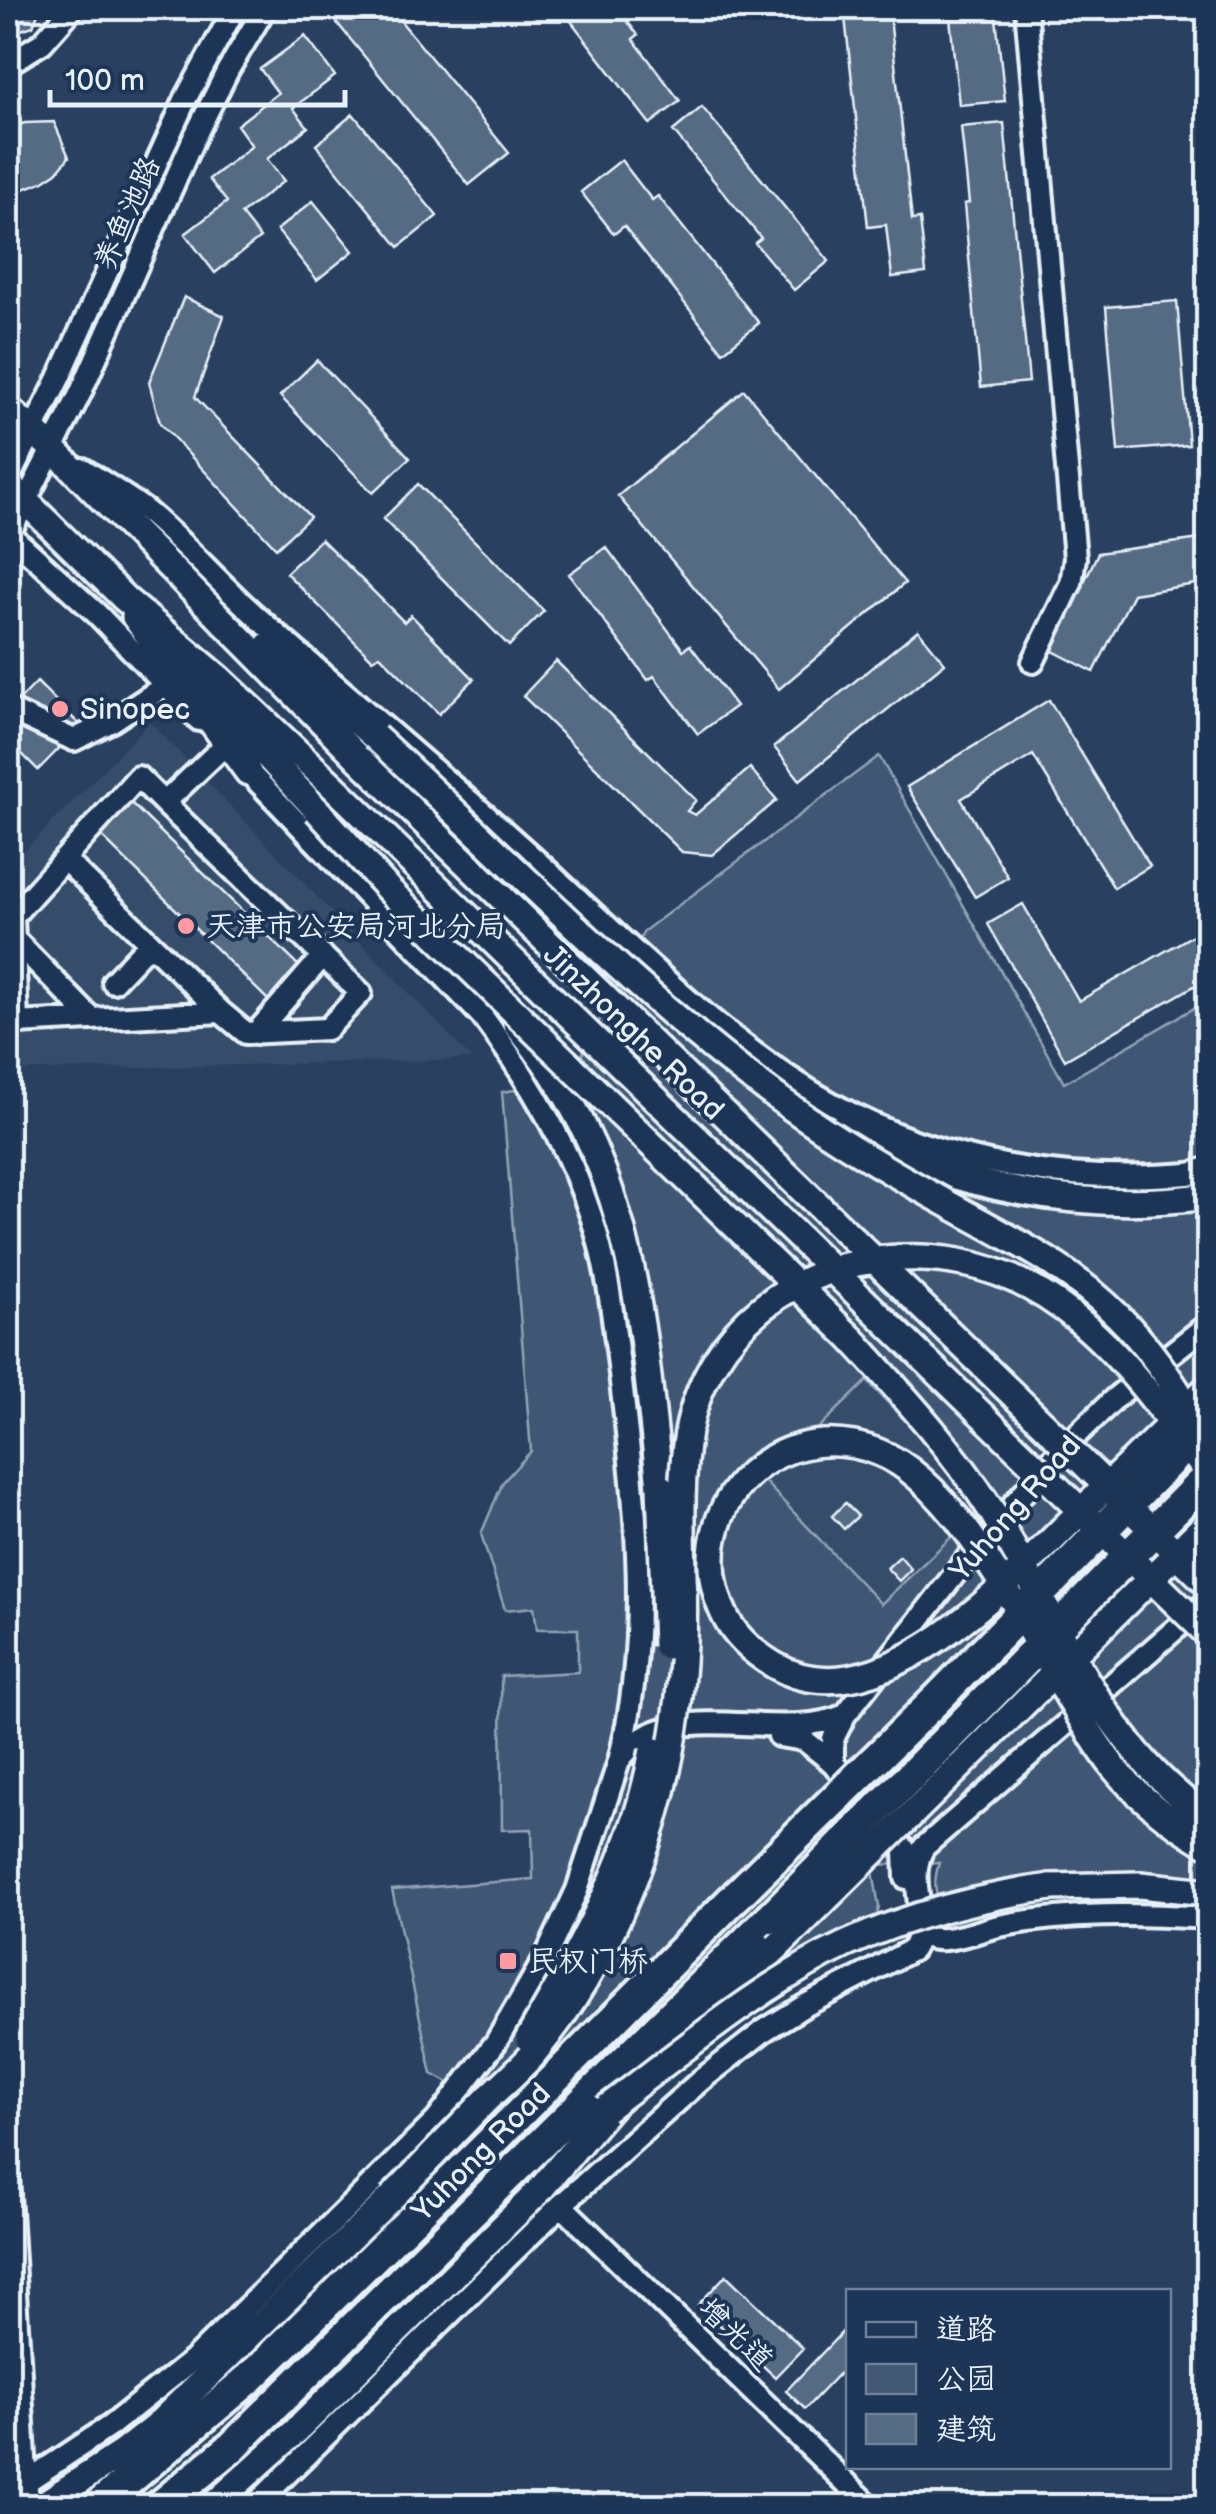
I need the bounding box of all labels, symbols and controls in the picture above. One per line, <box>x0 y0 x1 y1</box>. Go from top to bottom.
scale bar <box>50 45 345 107</box>
text: 100 m <box>65 63 145 99</box>
street label: 养鱼池路 <box>87 151 169 276</box>
place label: Sinopec <box>80 692 190 728</box>
marker: Sinopec <box>49 698 71 720</box>
place label: 天津市公安局河北分局 <box>206 909 506 945</box>
marker: 天津市公安局河北分局 <box>175 915 197 937</box>
street label: Jinzhonghe Road <box>535 937 731 1128</box>
street label: Yuhong Road <box>942 1428 1089 1590</box>
place label: 民权门桥 <box>528 1944 648 1980</box>
marker: 民权门桥 <box>497 1950 519 1972</box>
street label: Yuhong Road <box>404 2076 559 2230</box>
legend <box>846 2289 1171 2469</box>
street label: 增光道 <box>690 2291 780 2379</box>
text: 道路 <box>936 2312 996 2348</box>
text: 公园 <box>936 2362 996 2398</box>
text: 建筑 <box>936 2412 996 2448</box>

